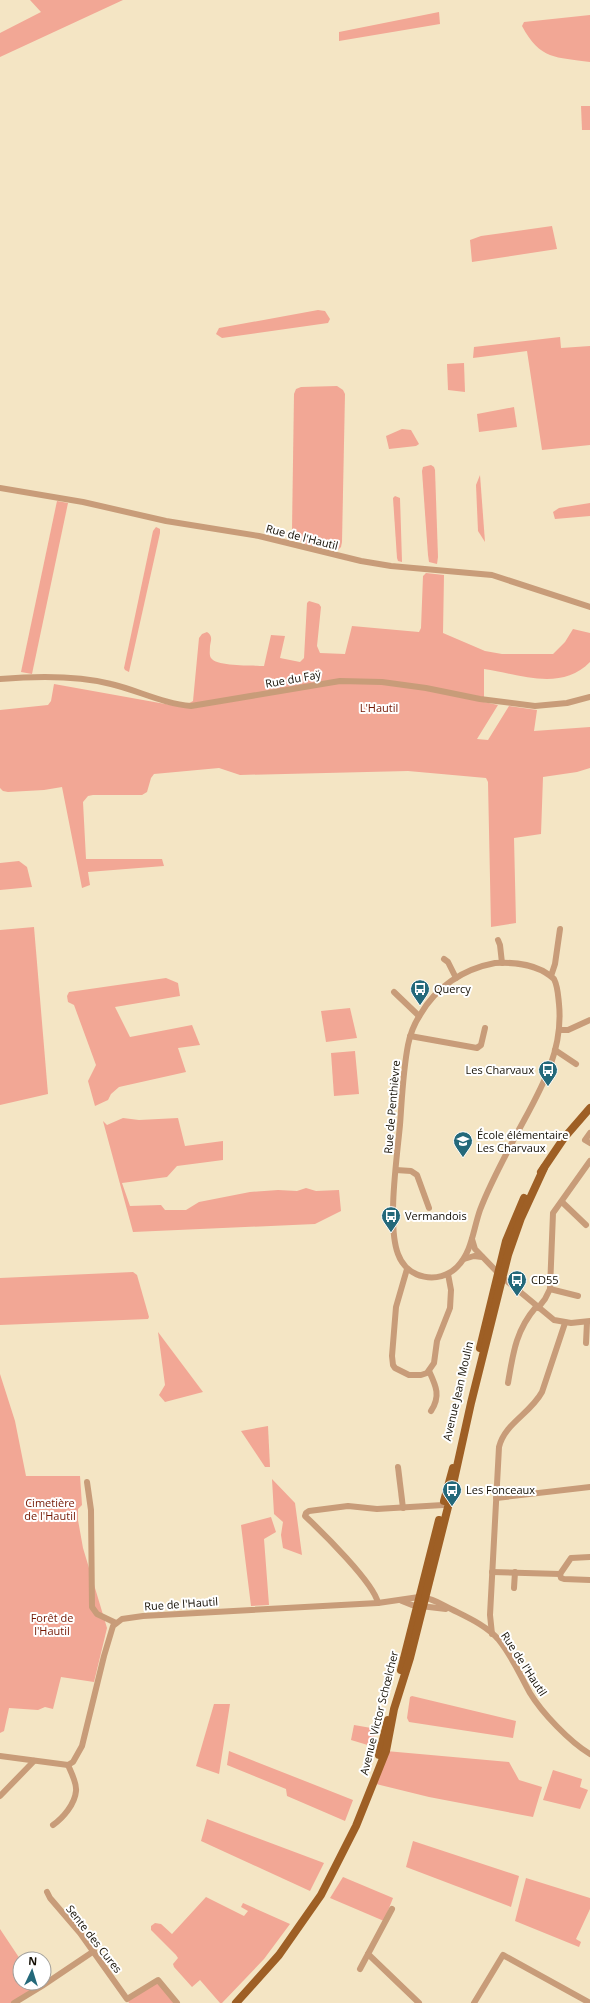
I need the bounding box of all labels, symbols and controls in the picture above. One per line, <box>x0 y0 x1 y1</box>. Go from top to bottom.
street label: Rue de l'Hautil <box>264 520 340 553</box>
street label: Rue du Faÿ <box>264 666 322 691</box>
park label: L'Hautil <box>360 700 398 715</box>
bus stop icon: Quercy <box>409 978 431 1006</box>
place label: Quercy <box>434 981 471 996</box>
bus stop icon: Les Charvaux <box>537 1059 559 1087</box>
street label: Rue de Penthièvre <box>380 1060 403 1154</box>
place label: Les Charvaux <box>466 1062 534 1077</box>
place label: École élémentaire Les Charvaux <box>477 1127 569 1155</box>
school or university icon: École élémentaire Les Charvaux <box>452 1130 474 1158</box>
bus stop icon: Vermandois <box>380 1205 402 1233</box>
place label: Vermandois <box>405 1208 467 1223</box>
bus stop icon: CD55 <box>506 1269 528 1297</box>
place label: CD55 <box>531 1272 559 1287</box>
street label: Avenue Jean Moulin <box>439 1340 476 1442</box>
bus stop icon: Les Fonceaux <box>441 1479 463 1507</box>
place label: Les Fonceaux <box>466 1482 535 1497</box>
park label: Cimetière de l'Hautil <box>24 1495 76 1523</box>
street label: Rue de l'Hautil <box>144 1593 218 1614</box>
park label: Forêt de l'Hautil <box>31 1610 73 1638</box>
street label: Rue de l'Hautil <box>498 1629 551 1699</box>
street label: Avenue Victor Schœlcher <box>356 1649 401 1777</box>
street label: Sente des Cures <box>63 1902 126 1976</box>
north arrow <box>12 1951 52 1991</box>
text: N <box>28 1953 38 1968</box>

